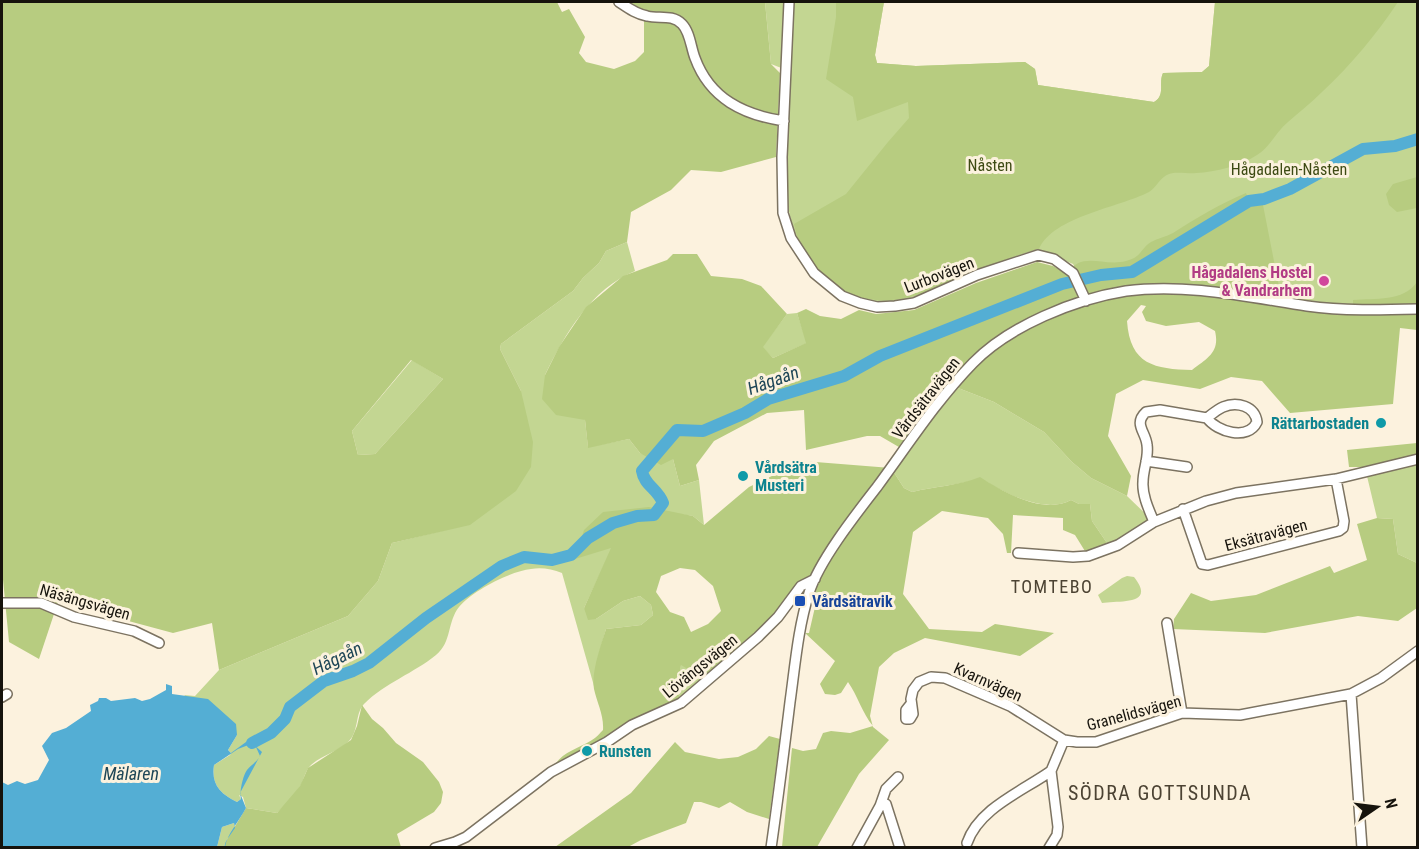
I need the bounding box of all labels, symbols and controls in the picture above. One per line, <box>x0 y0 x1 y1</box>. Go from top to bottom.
park label: Nåsten <box>968 156 1012 175</box>
park label: Hågadalen-Nåsten <box>1231 160 1347 179</box>
street label: Lurbovägen <box>901 253 977 297</box>
place label: Hågadalens Hostel & Vandrarhem <box>1191 263 1312 300</box>
marker: Hågadalens Hostel & Vandrarhem <box>1317 274 1331 288</box>
street label: Vårdsätravägen <box>888 353 964 443</box>
water label: Hågaån <box>745 361 801 399</box>
place label: Rättarbostaden <box>1271 414 1369 433</box>
marker: Rättarbostaden <box>1374 416 1388 430</box>
place label: Vårdsätra Musteri <box>755 458 817 495</box>
marker: Vårdsätra Musteri <box>736 469 750 483</box>
street label: Eksätravägen <box>1223 515 1309 555</box>
district label: TOMTEBO <box>1011 576 1093 597</box>
street label: Näsängsvägen <box>38 580 132 624</box>
place label: Vårdsätravik <box>812 592 893 611</box>
marker: Vårdsätravik <box>793 594 807 608</box>
street label: Lövängsvägen <box>659 630 741 702</box>
water label: Hågaån <box>309 637 365 679</box>
street label: Kvarnvägen <box>951 658 1025 706</box>
street label: Granelidsvägen <box>1085 691 1183 735</box>
place label: Runsten <box>599 742 651 761</box>
marker: Runsten <box>580 744 594 758</box>
water label: Mälaren <box>103 763 159 784</box>
north arrow <box>1347 777 1407 837</box>
district label: SÖDRA GOTTSUNDA <box>1068 781 1252 805</box>
text: N <box>1381 796 1401 811</box>

